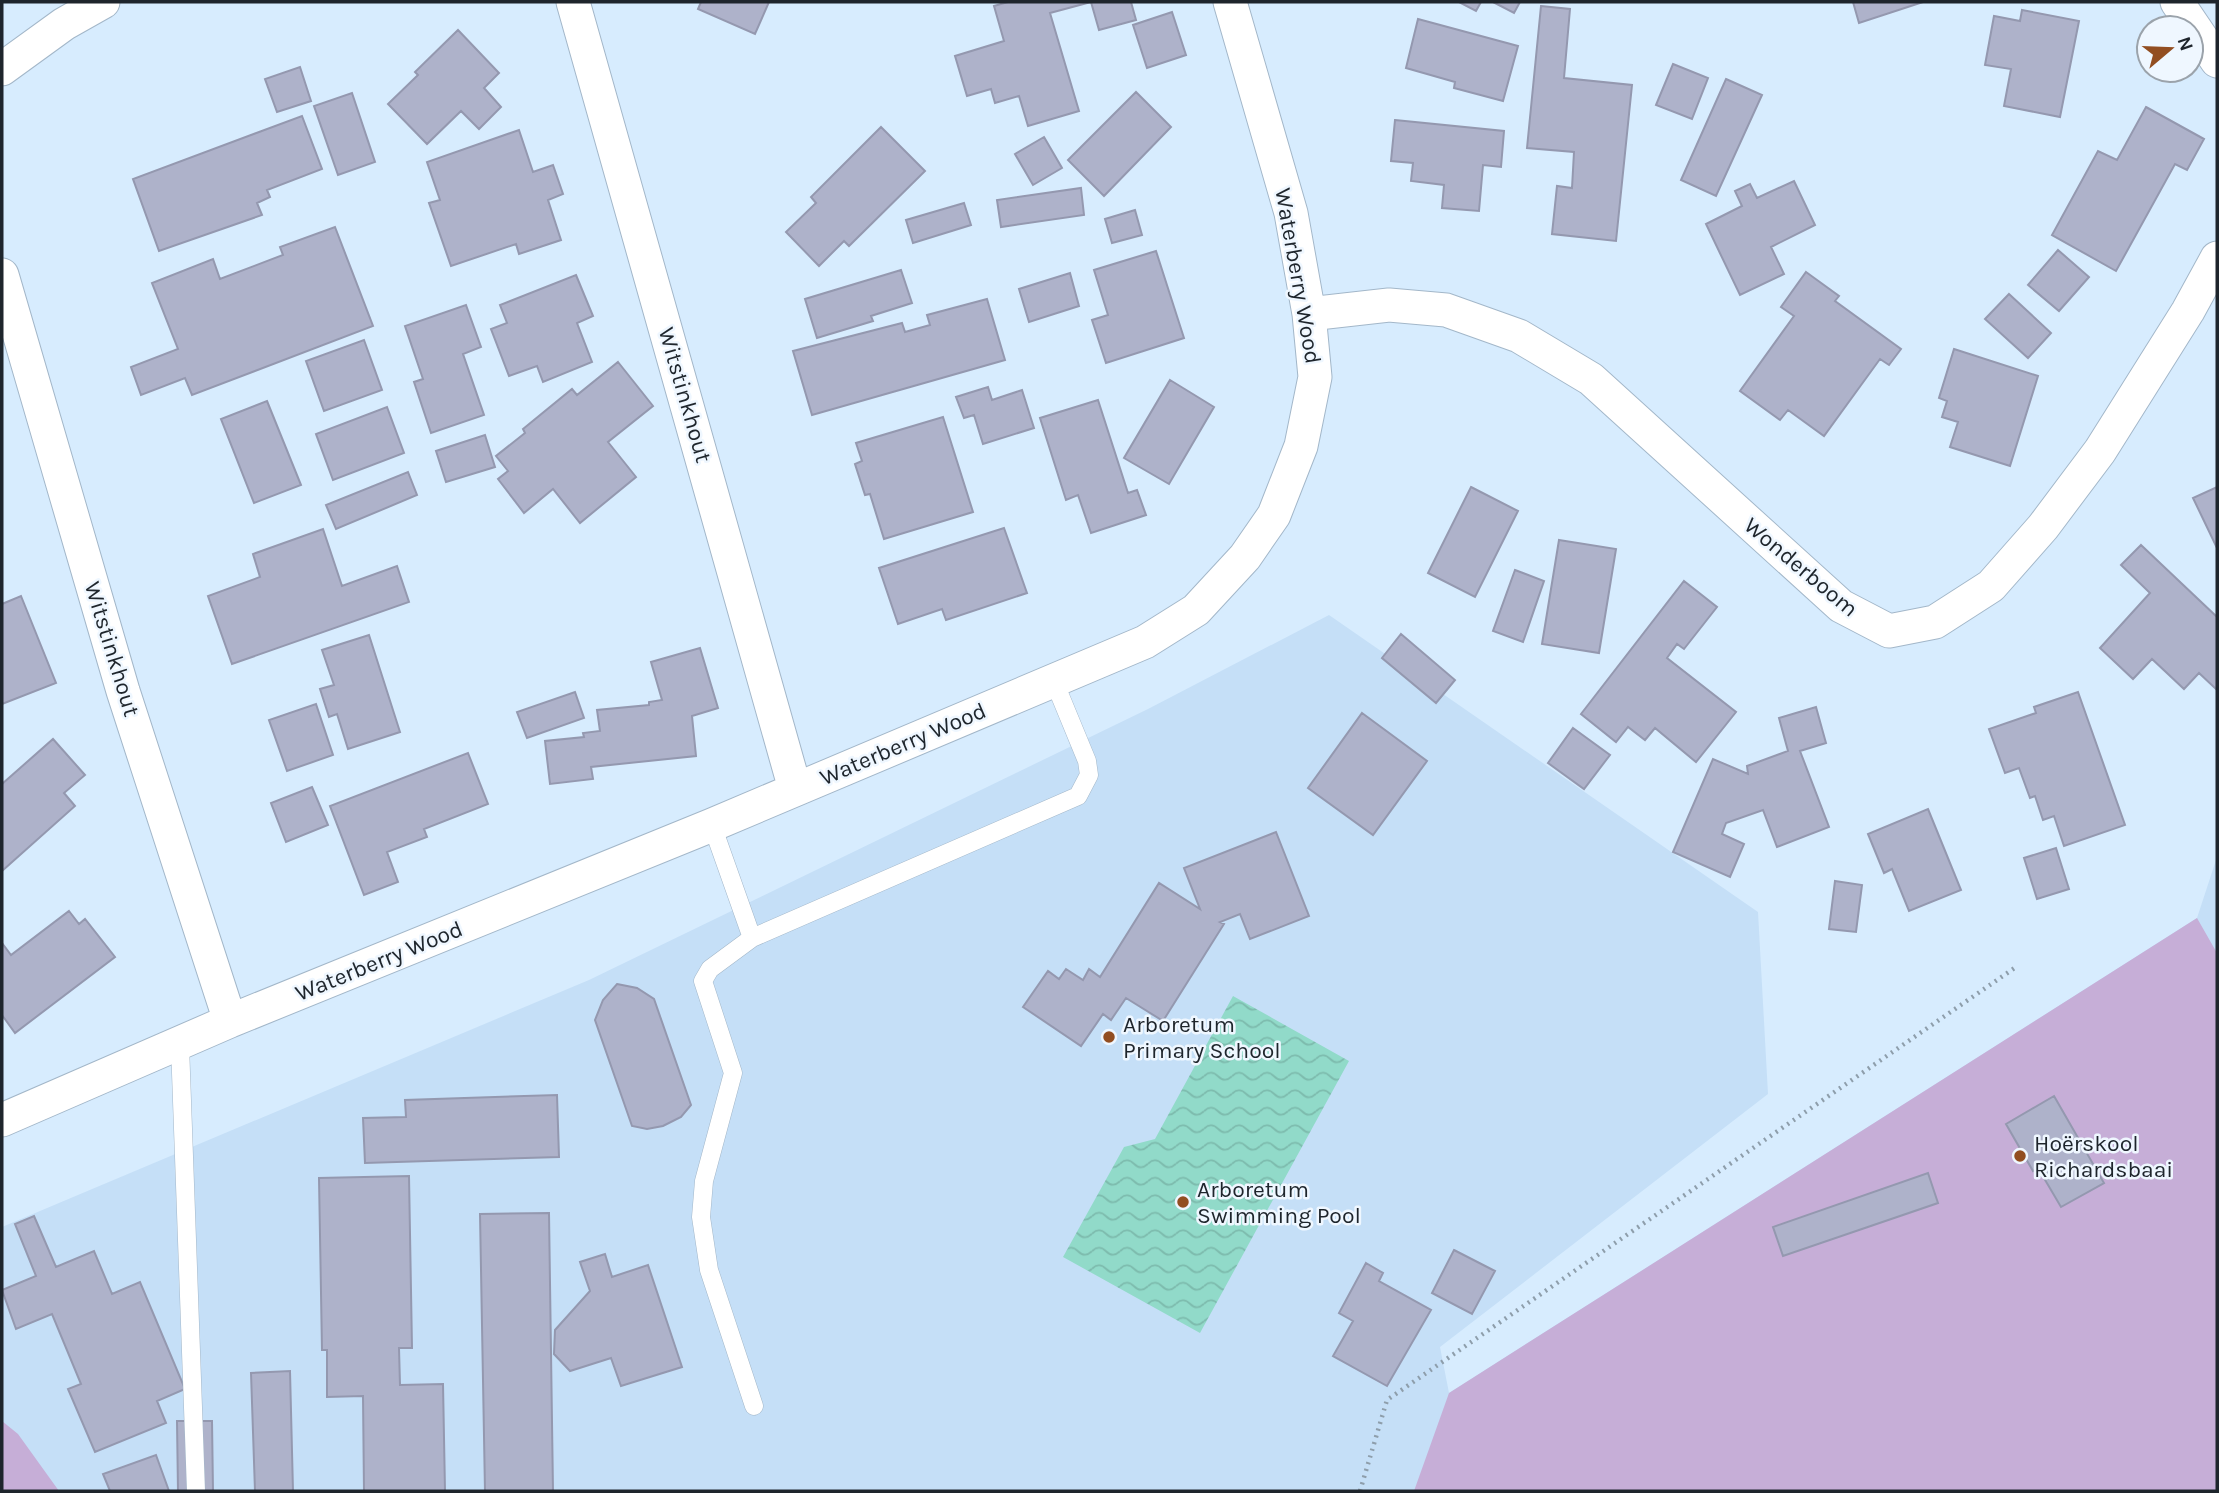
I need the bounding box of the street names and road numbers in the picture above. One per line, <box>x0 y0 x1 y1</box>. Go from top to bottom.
street label: Waterberry Wood <box>1269 186 1327 366</box>
street label: Witstinkhout <box>653 324 717 466</box>
street label: Wonderboom <box>1739 512 1863 622</box>
street label: Witstinkhout <box>79 578 145 720</box>
street label: Waterberry Wood <box>816 697 990 791</box>
street label: Waterberry Wood <box>291 915 467 1007</box>

